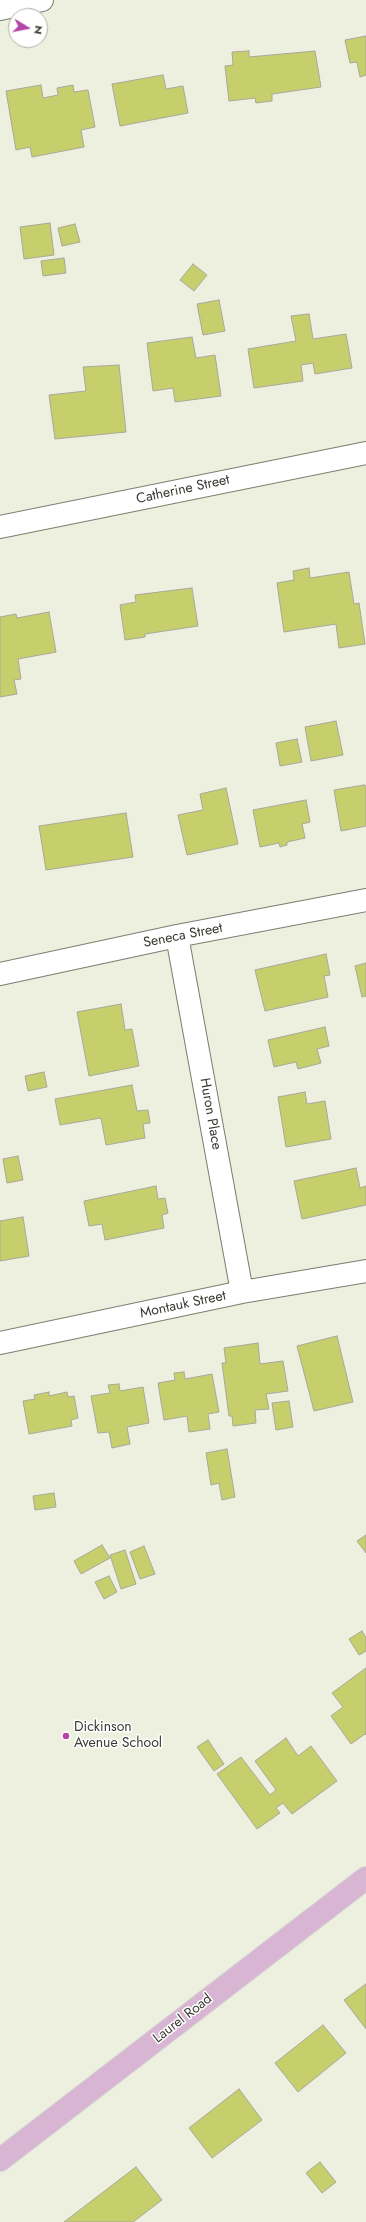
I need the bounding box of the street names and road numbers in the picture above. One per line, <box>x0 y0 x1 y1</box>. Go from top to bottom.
street label: Catherine Street <box>135 472 231 508</box>
street label: Seneca Street <box>142 920 224 952</box>
street label: Huron Place <box>195 1077 225 1151</box>
street label: Montauk Street <box>138 1288 228 1322</box>
street label: Laurel Road <box>150 1991 216 2047</box>

